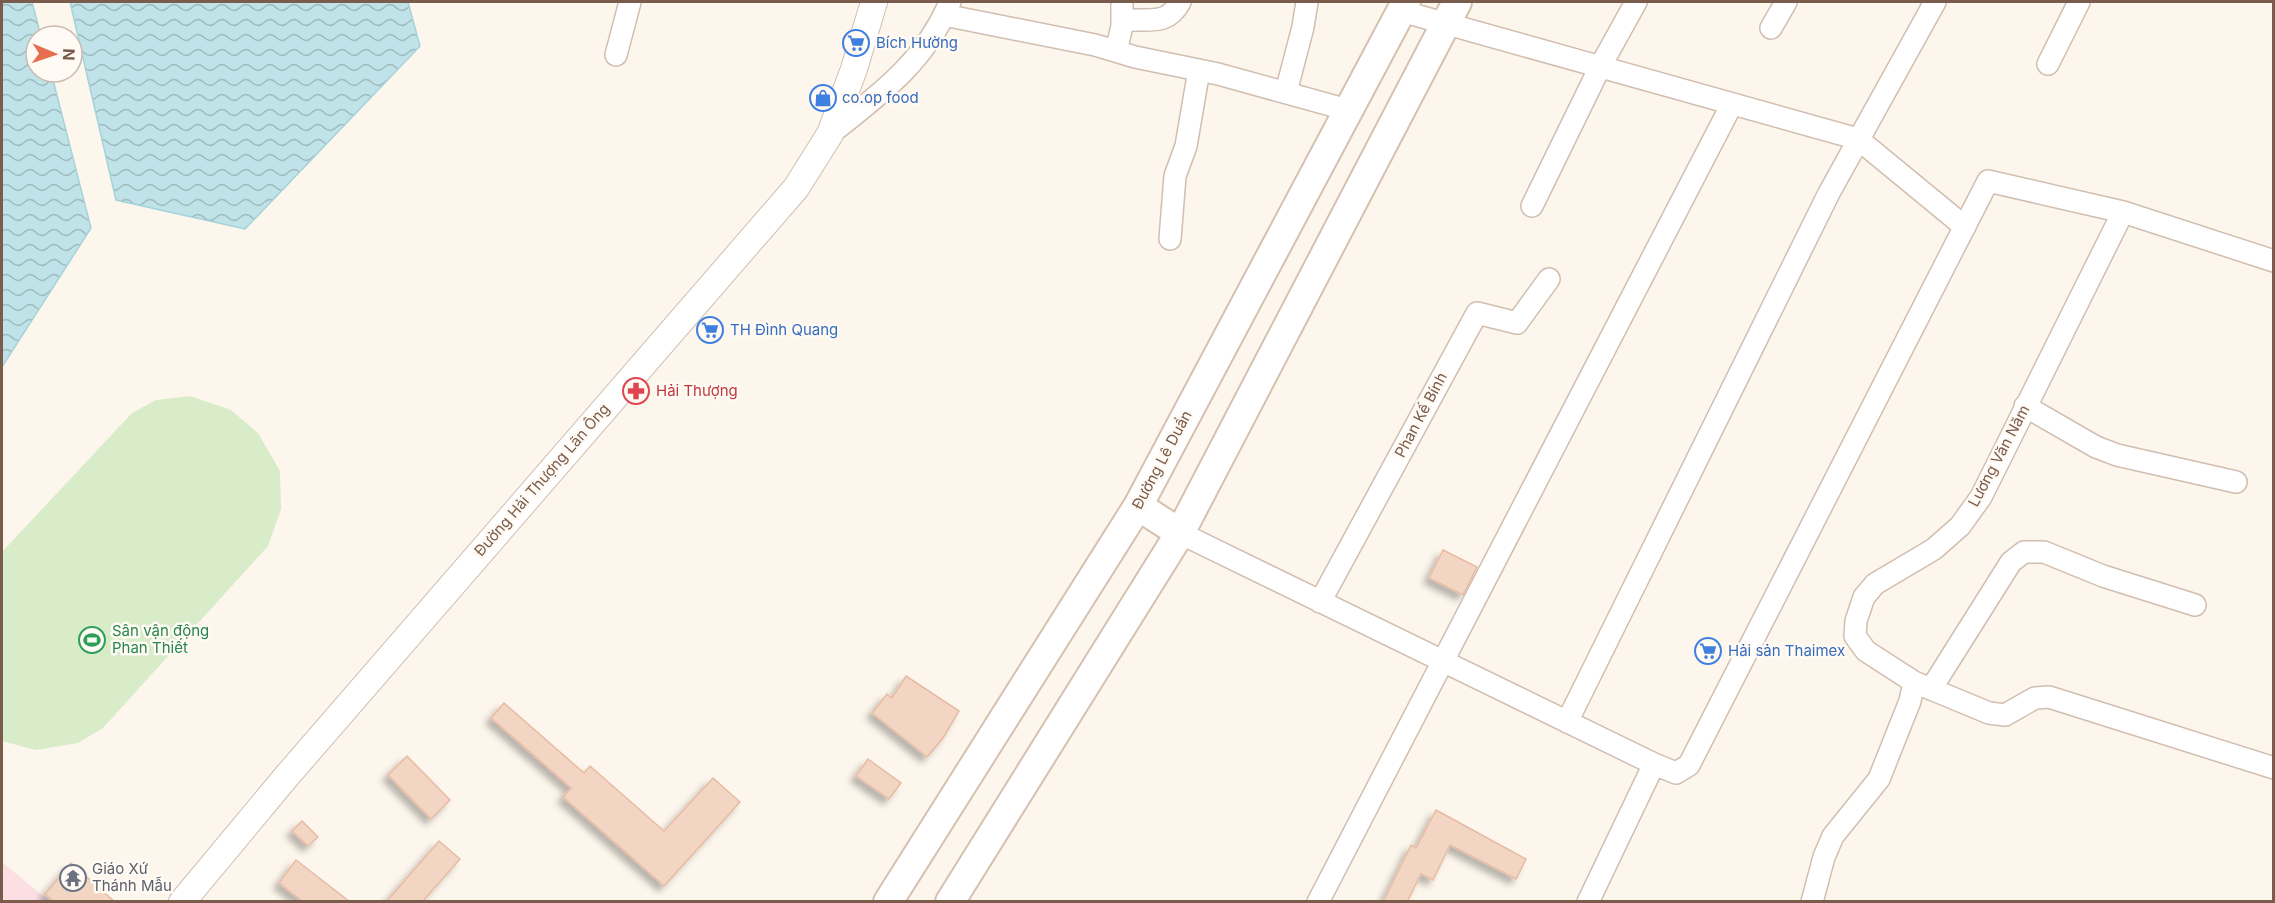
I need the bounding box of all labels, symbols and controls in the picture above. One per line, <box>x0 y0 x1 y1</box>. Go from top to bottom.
north arrow <box>24 24 84 84</box>
supermarket icon: Bích Hường <box>841 28 871 58</box>
place label: Bích Hường <box>876 33 958 52</box>
text: N <box>59 48 79 61</box>
shop icon: co.op food <box>808 83 838 113</box>
place label: co.op food <box>842 88 919 107</box>
supermarket icon: TH Đình Quang <box>695 315 725 345</box>
place label: TH Đình Quang <box>730 320 838 339</box>
street label: Phan Kế Bính <box>1390 369 1451 461</box>
pharmacy icon: Hải Thượng <box>621 376 651 406</box>
place label: Hải Thượng <box>656 381 738 400</box>
street label: Đường Hải Thượng Lãn Ông <box>470 399 613 560</box>
street label: Lương Văn Năm <box>1964 402 2033 510</box>
street label: Đường Lê Duẩn <box>1128 407 1196 512</box>
place label: Sân vận động Phan Thiết <box>112 621 209 657</box>
sports icon: Sân vận động Phan Thiết <box>77 625 107 655</box>
supermarket icon: Hải sản Thaimex <box>1693 636 1723 666</box>
place label: Hải sản Thaimex <box>1728 641 1845 660</box>
place label: Giáo Xứ Thánh Mẫu <box>92 859 172 895</box>
temple icon: Giáo Xứ Thánh Mẫu <box>58 863 88 893</box>

